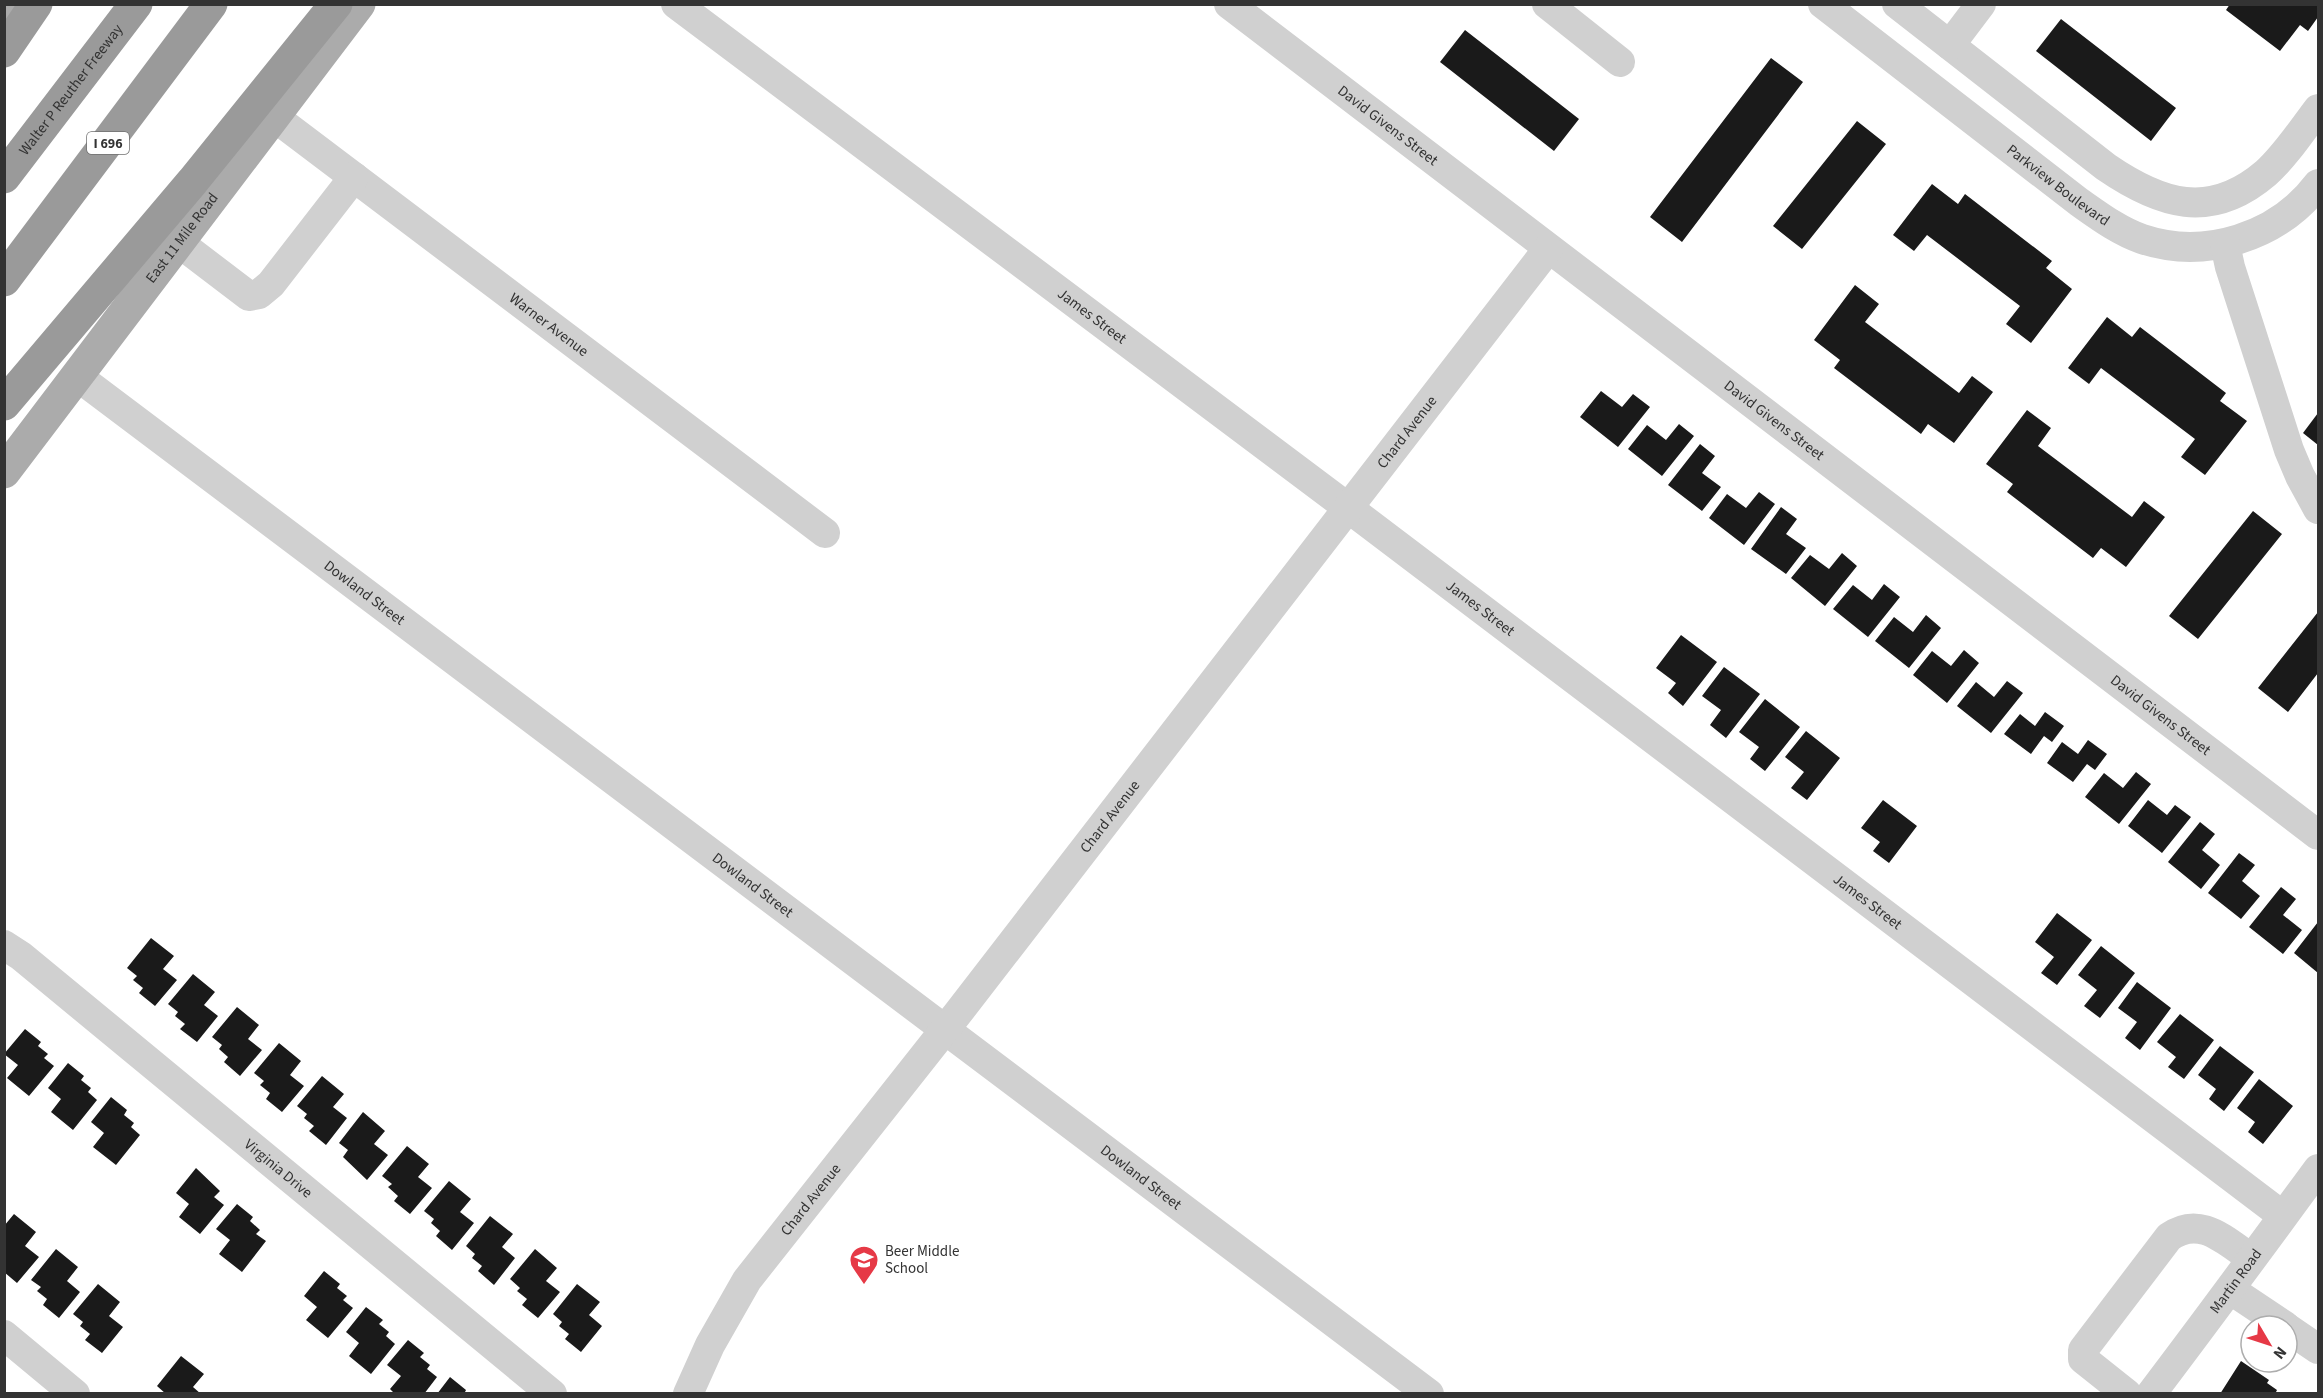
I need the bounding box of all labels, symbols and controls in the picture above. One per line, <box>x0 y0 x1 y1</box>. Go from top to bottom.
street label: Walter P Reuther Freeway <box>14 20 128 160</box>
street label: David Givens Street <box>1333 81 1442 171</box>
road number: I 696 <box>87 132 129 154</box>
street label: Parkview Boulevard <box>2002 140 2114 231</box>
street label: East 11 Mile Road <box>141 188 223 288</box>
street label: James Street <box>1053 283 1131 349</box>
street label: Warner Avenue <box>505 288 593 362</box>
street label: David Givens Street <box>1719 375 1829 466</box>
street label: Chard Avenue <box>1372 391 1442 473</box>
street label: Dowland Street <box>319 555 409 630</box>
street label: James Street <box>1441 575 1519 641</box>
street label: David Givens Street <box>2106 670 2215 761</box>
street label: Chard Avenue <box>1075 776 1145 858</box>
street label: Dowland Street <box>708 848 797 923</box>
street label: James Street <box>1829 869 1906 935</box>
street label: Virginia Drive <box>240 1134 317 1203</box>
street label: Dowland Street <box>1096 1140 1186 1215</box>
street label: Chard Avenue <box>776 1159 846 1241</box>
place label: Beer Middle School <box>885 1241 959 1279</box>
school or university icon: Beer Middle School <box>848 1244 880 1286</box>
street label: Martin Road <box>2205 1245 2267 1318</box>
north arrow <box>2239 1314 2299 1374</box>
text: N <box>2268 1342 2292 1364</box>

